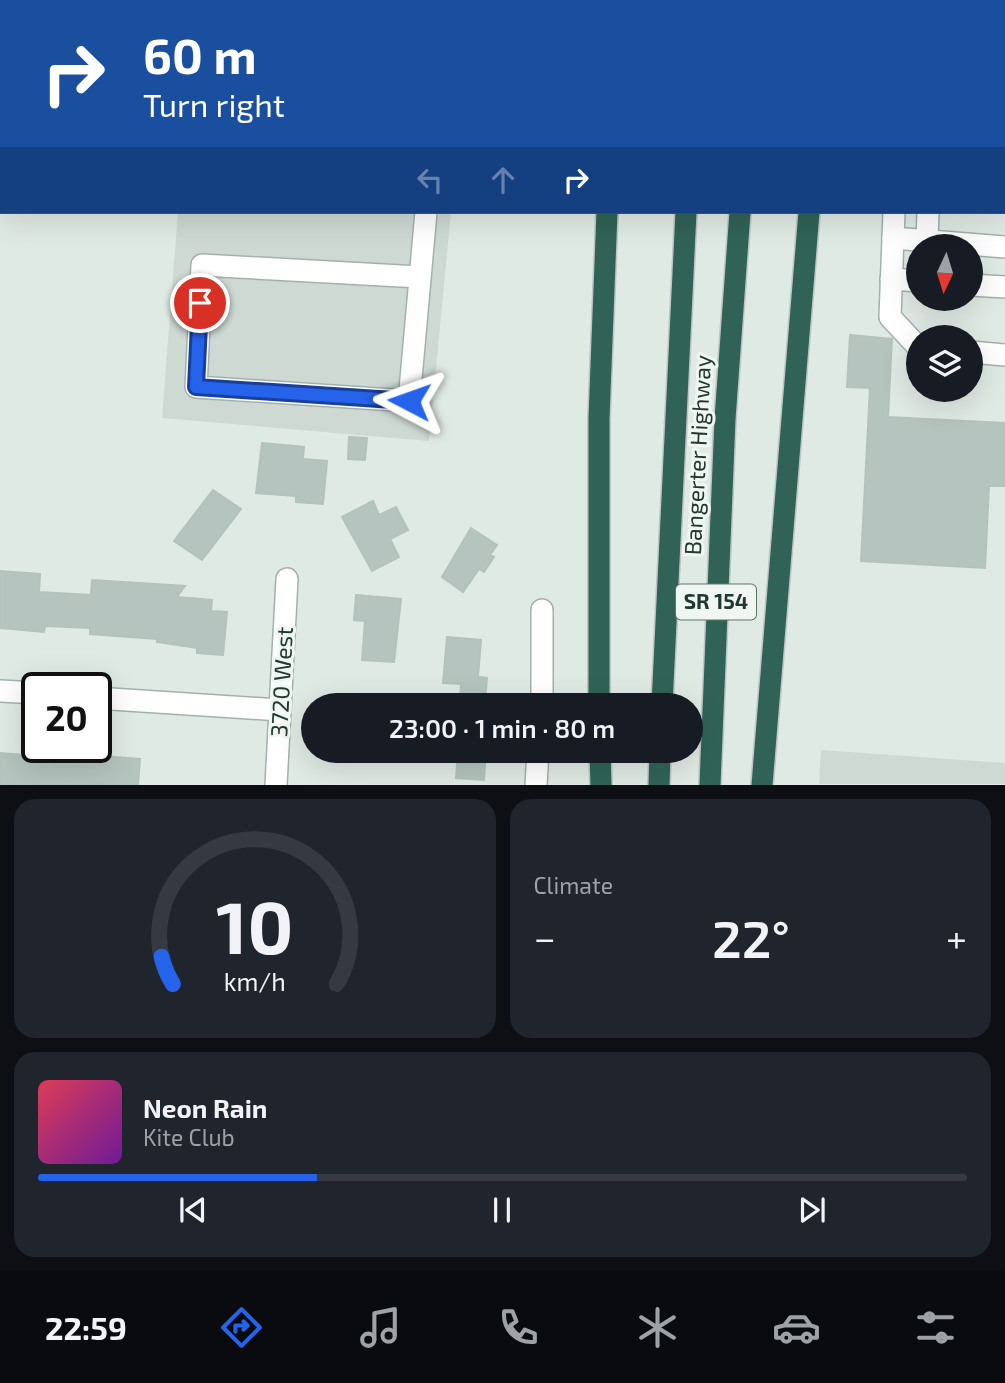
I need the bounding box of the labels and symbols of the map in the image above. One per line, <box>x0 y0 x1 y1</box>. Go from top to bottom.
north arrow <box>906 234 984 312</box>
pin <box>170 273 230 333</box>
street label: Bangerter Highway <box>678 354 716 556</box>
position arrow <box>372 364 446 438</box>
road number: SR 154 <box>676 584 756 620</box>
street label: 3720 West <box>264 626 298 738</box>
speed limit sign: 20 <box>21 672 112 763</box>

